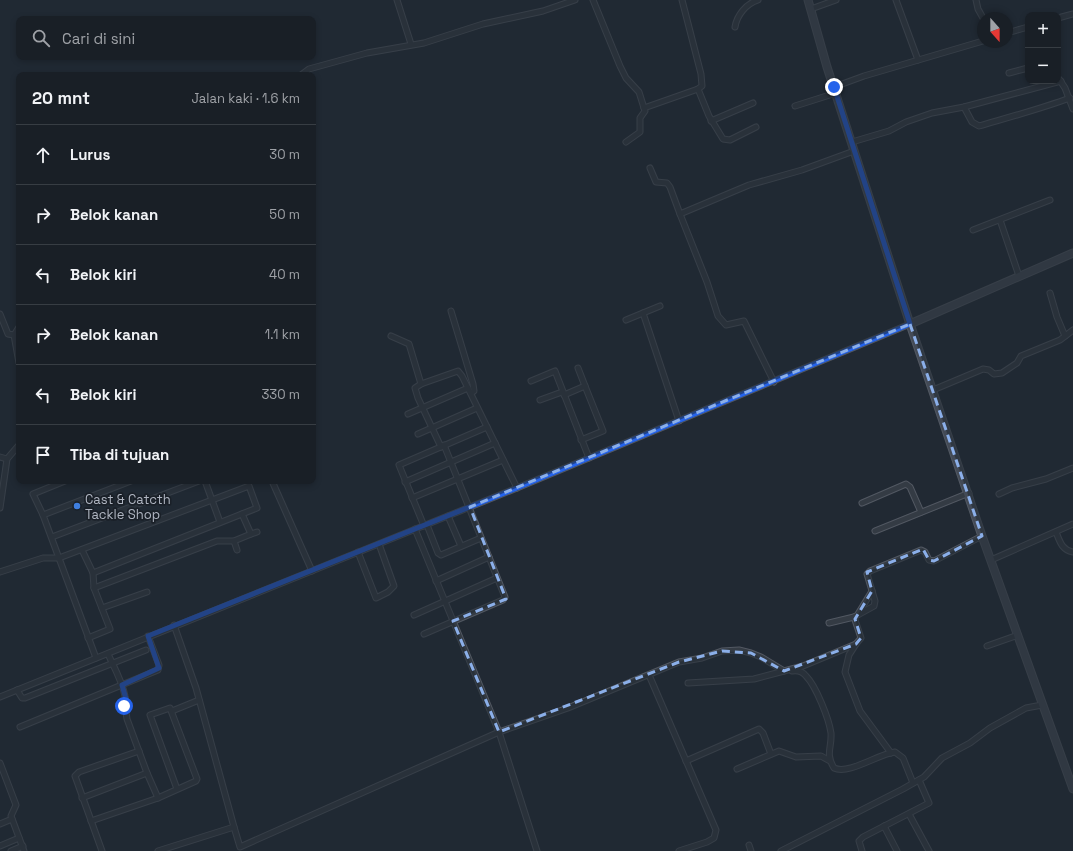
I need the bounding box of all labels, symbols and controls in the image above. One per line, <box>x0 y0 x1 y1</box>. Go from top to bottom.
north arrow <box>977 12 1013 48</box>
map controls <box>1025 12 1061 84</box>
button: + <box>1025 12 1061 48</box>
search box <box>16 16 316 60</box>
icon: search <box>30 27 52 49</box>
text: Cari di sini <box>62 29 135 48</box>
button: − <box>1025 48 1061 84</box>
route end <box>825 78 843 96</box>
text: 20 mnt <box>32 87 90 109</box>
text: Jalan kaki · 1.6 km <box>191 90 300 107</box>
icon: ahead <box>32 144 54 166</box>
text: Lurus <box>70 145 110 164</box>
text: 30 m <box>269 146 300 163</box>
icon: right <box>32 204 54 226</box>
text: Belok kanan <box>70 205 158 224</box>
text: 50 m <box>269 206 300 223</box>
icon: left <box>32 264 54 286</box>
text: Belok kiri <box>70 265 136 284</box>
text: 40 m <box>269 266 300 283</box>
icon: right <box>32 324 54 346</box>
text: Belok kanan <box>70 325 158 344</box>
text: 1.1 km <box>265 326 300 343</box>
icon: left <box>32 384 54 406</box>
text: Belok kiri <box>70 385 136 404</box>
text: 330 m <box>261 386 300 403</box>
icon: arrive <box>32 444 54 466</box>
text: Tiba di tujuan <box>70 445 169 464</box>
place label: Cast & Catcth Tackle Shop <box>85 491 171 523</box>
marker: Cast & Catcth Tackle Shop <box>72 501 82 511</box>
route start <box>115 697 133 715</box>

